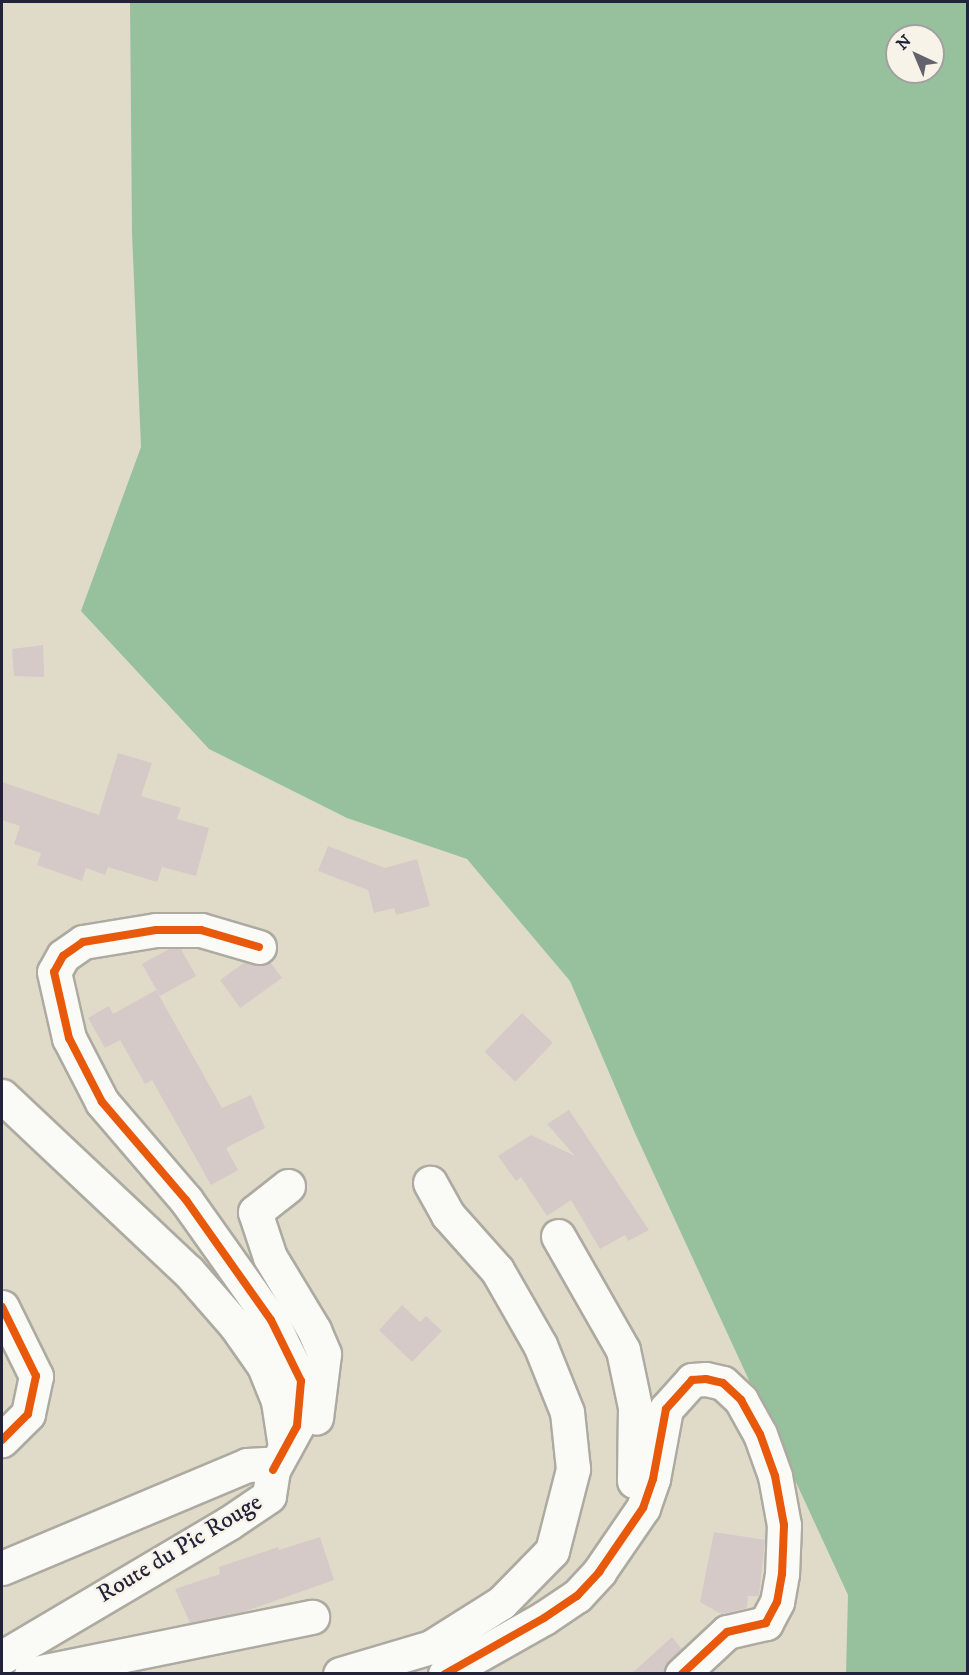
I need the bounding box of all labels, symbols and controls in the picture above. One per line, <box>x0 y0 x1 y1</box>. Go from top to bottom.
north arrow <box>885 24 945 84</box>
text: N <box>892 31 916 54</box>
street label: Route du Pic Rouge <box>92 1489 268 1609</box>

